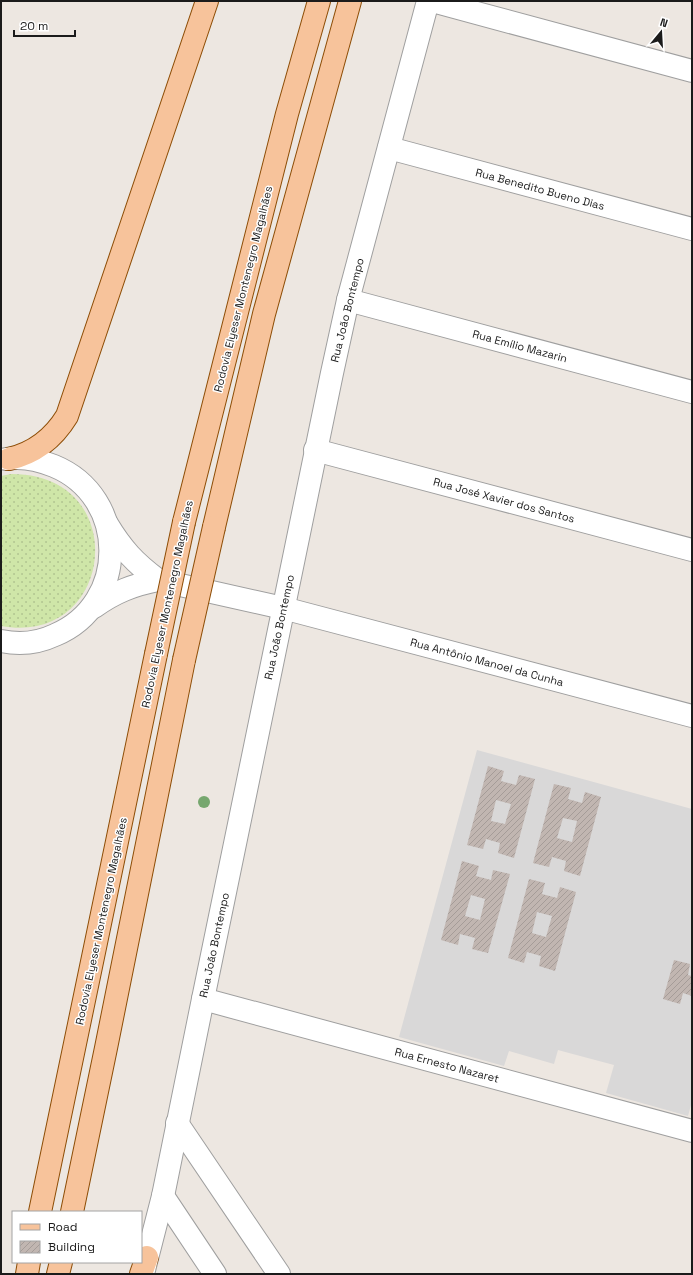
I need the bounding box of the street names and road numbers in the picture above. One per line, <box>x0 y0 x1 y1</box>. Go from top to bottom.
street label: Rua Benedito Bueno Dias <box>474 165 606 213</box>
street label: Rodovia Elyeser Montenegro Magalhães <box>211 184 275 393</box>
street label: Rua João Bontempo <box>327 256 367 364</box>
street label: Rua Emílio Mazarin <box>471 327 569 365</box>
street label: Rua José Xavier dos Santos <box>432 474 576 526</box>
street label: Rodovia Elyeser Montenegro Magalhães <box>138 499 196 709</box>
street label: Rua João Bontempo <box>261 573 297 681</box>
street label: Rua Antônio Manoel da Cunha <box>409 635 566 689</box>
street label: Rodovia Elyeser Montenegro Magalhães <box>72 816 130 1026</box>
street label: Rua João Bontempo <box>196 891 232 999</box>
street label: Rua Ernesto Nazaret <box>393 1044 501 1086</box>

